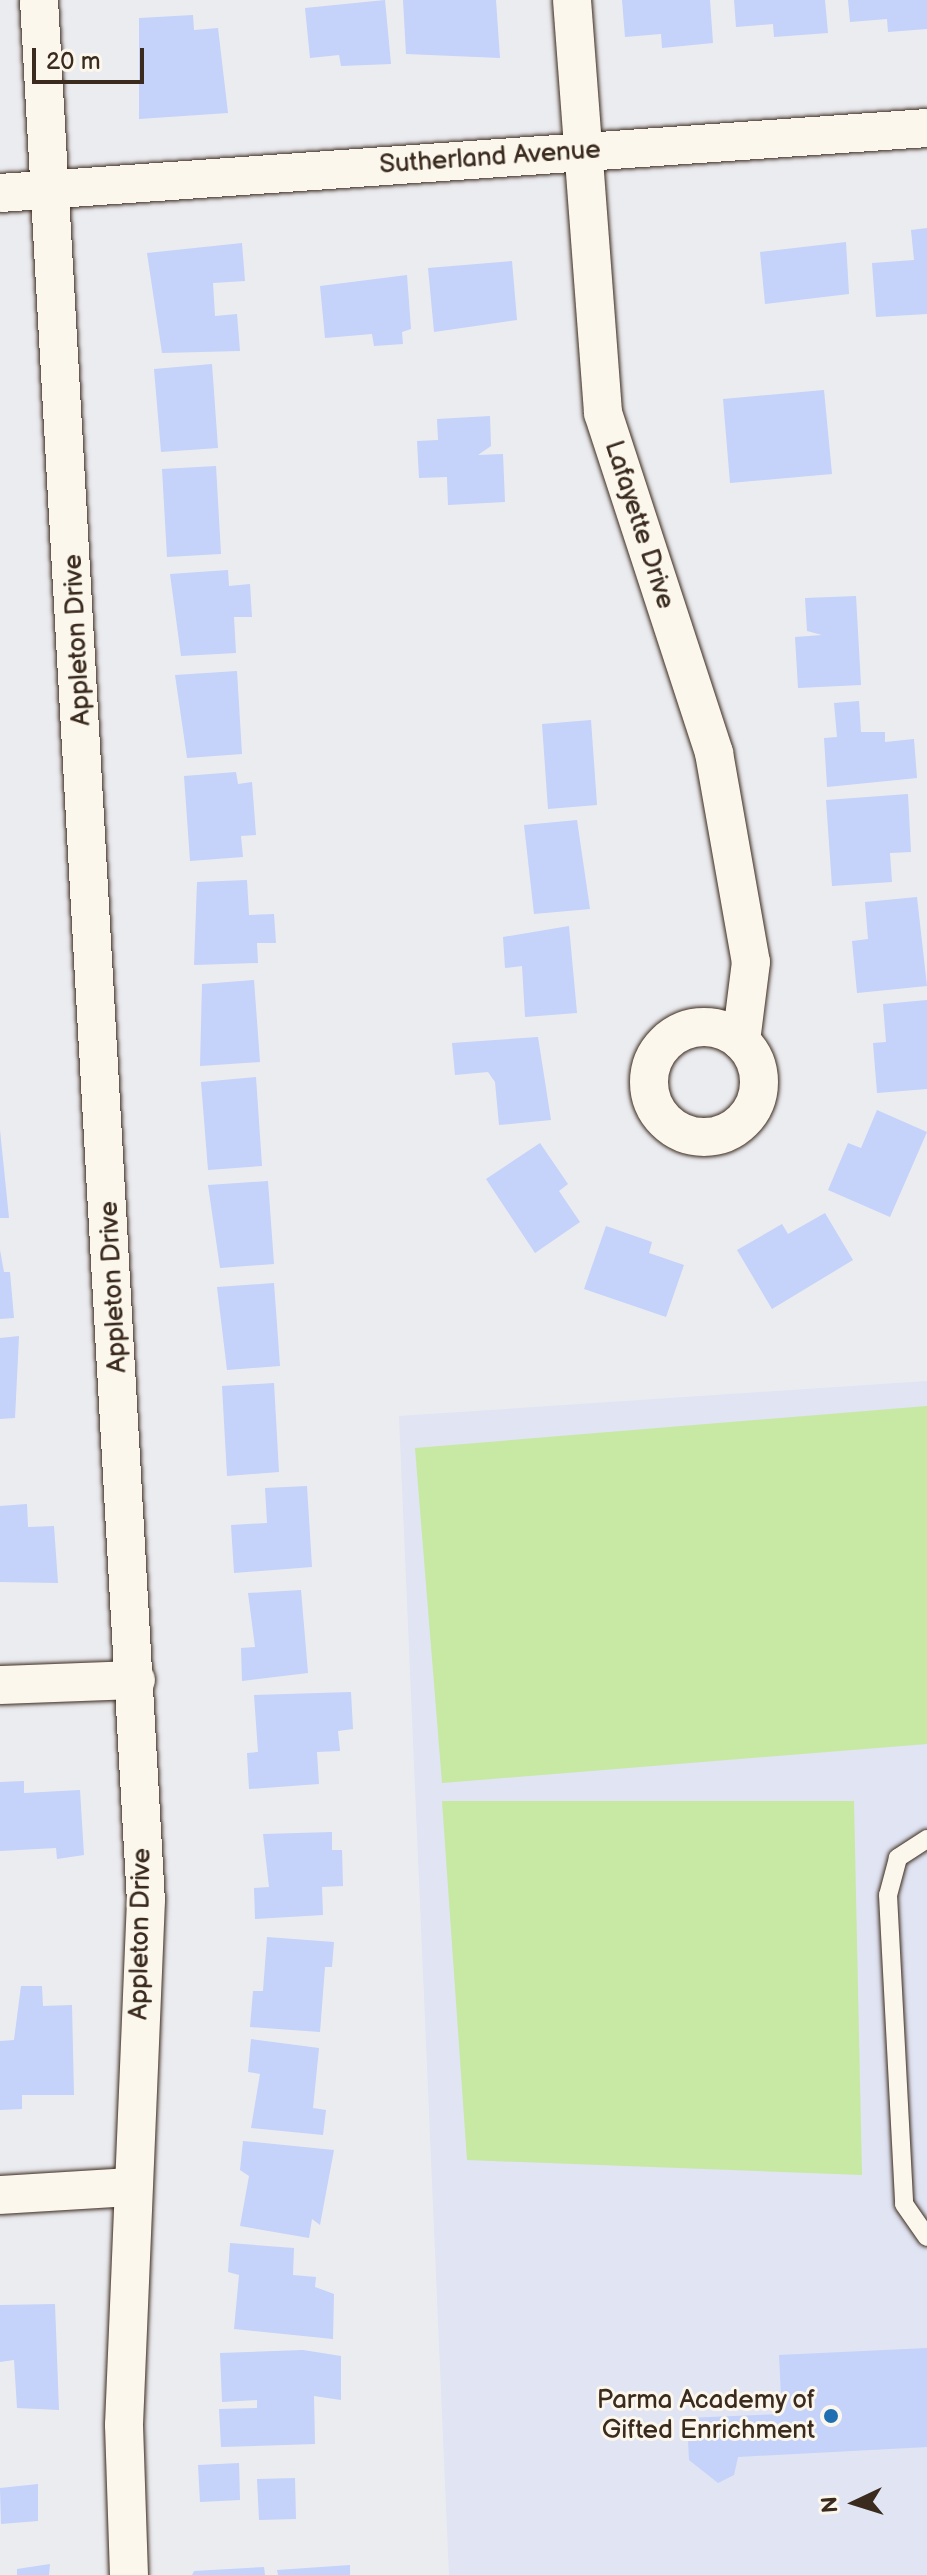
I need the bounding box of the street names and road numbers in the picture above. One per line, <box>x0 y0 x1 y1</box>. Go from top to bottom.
street label: Sutherland Avenue <box>378 135 602 181</box>
street label: Lafayette Drive <box>597 437 681 613</box>
street label: Appleton Drive <box>58 553 98 727</box>
street label: Appleton Drive <box>94 1200 134 1374</box>
street label: Appleton Drive <box>124 1848 158 2020</box>

